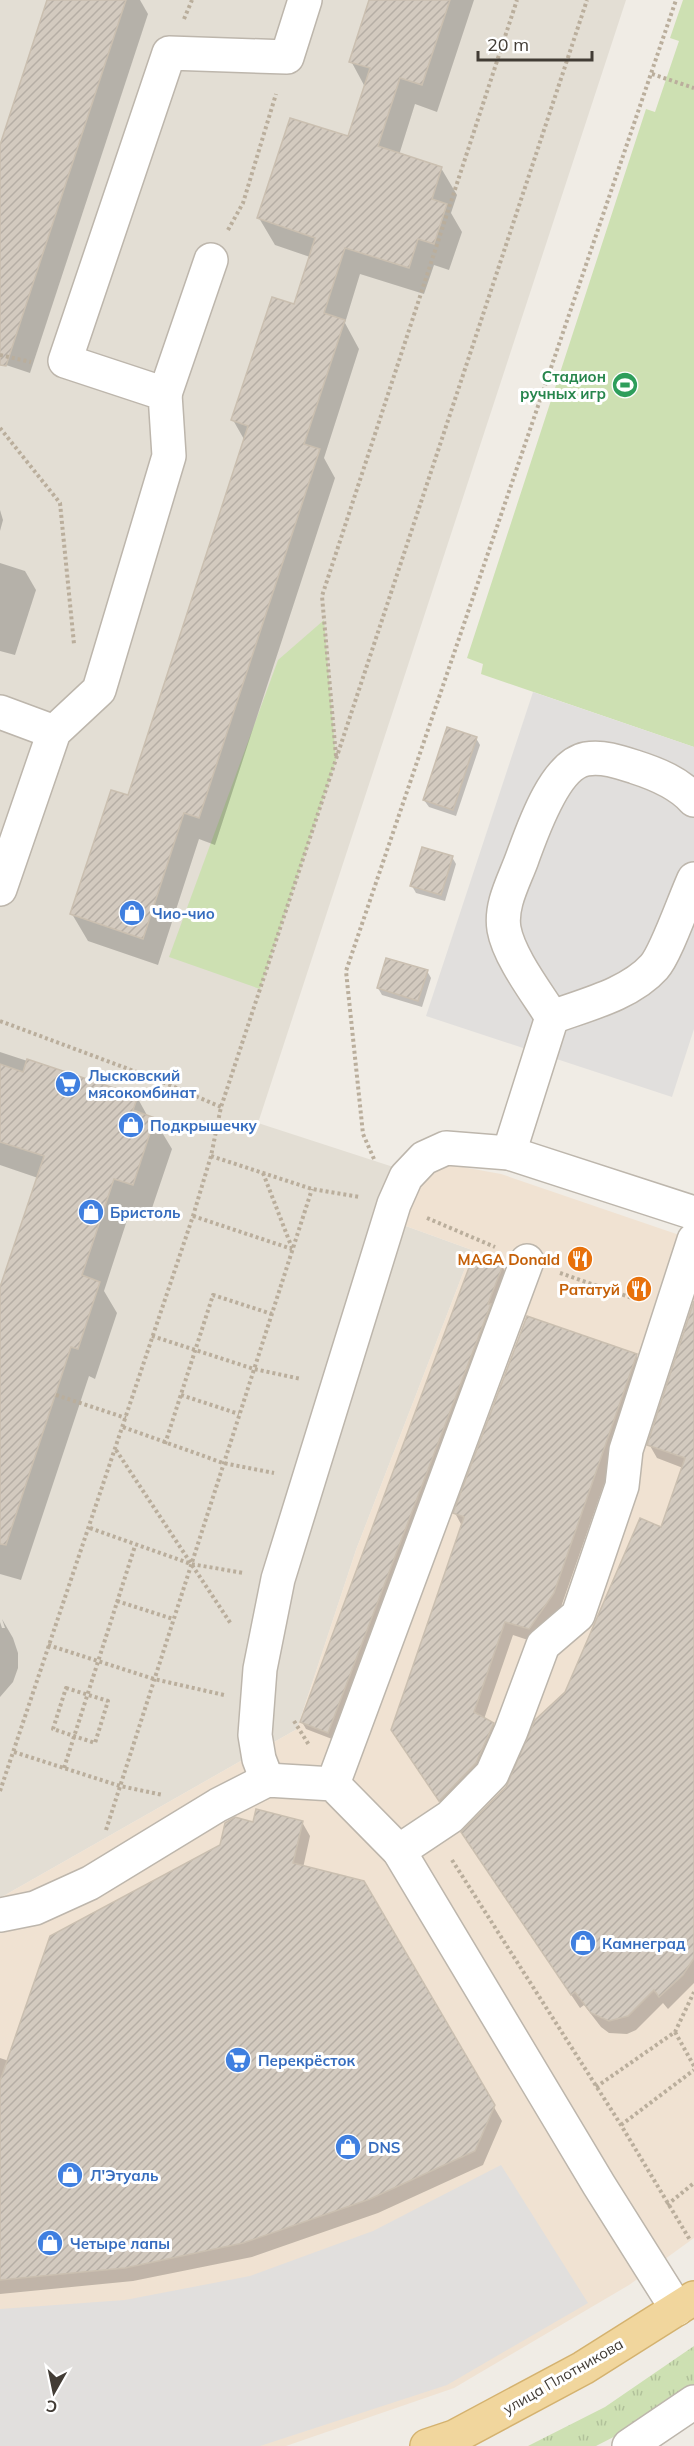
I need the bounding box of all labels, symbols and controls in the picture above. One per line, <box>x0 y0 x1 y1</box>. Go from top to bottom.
scale bar <box>478 24 592 62</box>
text: 20 m <box>487 33 529 56</box>
place label: Стадион ручных игр <box>520 367 606 403</box>
sports icon: Стадион ручных игр <box>610 370 640 400</box>
shop icon: Чио-чио <box>117 898 147 928</box>
place label: Чио-чио <box>152 904 215 923</box>
place label: Лысковский мясокомбинат <box>88 1066 197 1102</box>
supermarket icon: Лысковский мясокомбинат <box>53 1069 83 1099</box>
shop icon: Подкрышечку <box>116 1110 146 1140</box>
place label: Подкрышечку <box>150 1116 258 1135</box>
shop icon: Бристоль <box>76 1197 106 1227</box>
place label: Бристоль <box>110 1203 181 1222</box>
restaurant icon: MAGA Donald <box>565 1244 595 1274</box>
place label: MAGA Donald <box>458 1250 560 1269</box>
restaurant icon: Рататуй <box>624 1274 654 1304</box>
place label: Рататуй <box>559 1280 620 1299</box>
shop icon: Камнеград <box>568 1928 598 1958</box>
place label: Камнеград <box>602 1934 686 1953</box>
supermarket icon: Перекрёсток <box>223 2045 253 2075</box>
place label: Перекрёсток <box>258 2051 355 2070</box>
shop icon: DNS <box>333 2132 363 2162</box>
place label: DNS <box>368 2138 401 2157</box>
shop icon: Л'Этуаль <box>55 2160 85 2190</box>
place label: Л'Этуаль <box>90 2166 158 2185</box>
shop icon: Четыре лапы <box>35 2228 65 2258</box>
place label: Четыре лапы <box>70 2234 170 2253</box>
street label: улица Плотникова <box>500 2334 626 2418</box>
north arrow <box>24 2362 84 2422</box>
text: С <box>45 2396 59 2418</box>

